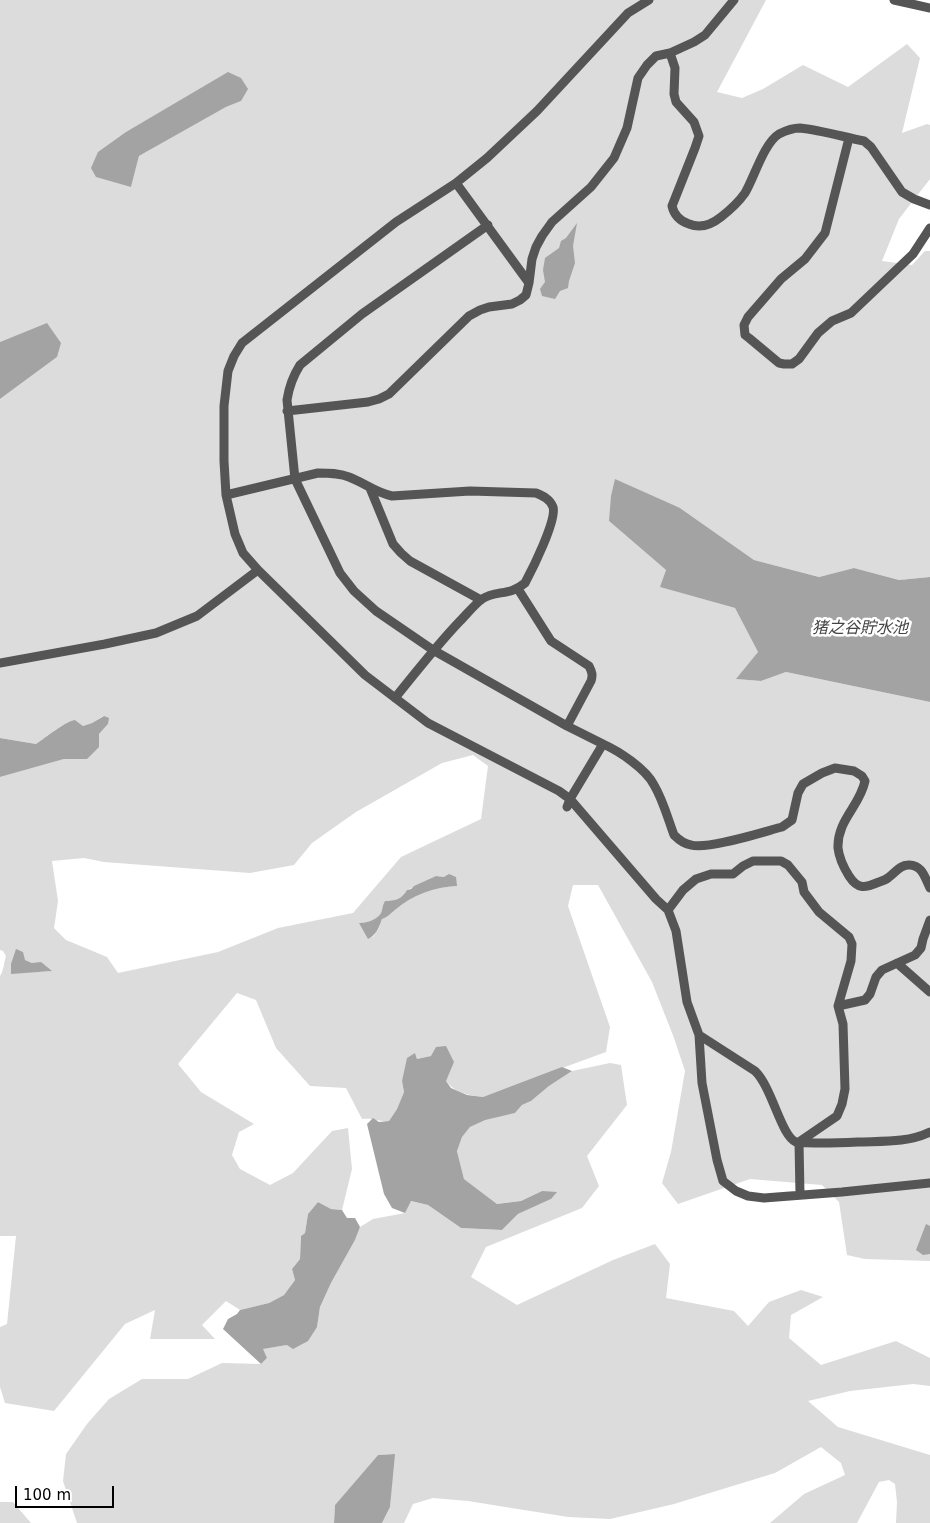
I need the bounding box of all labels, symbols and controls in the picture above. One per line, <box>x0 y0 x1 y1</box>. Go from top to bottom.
water label: 猪之谷貯水池 <box>812 619 908 639</box>
scale bar <box>18 1476 116 1508</box>
text: 100 m <box>23 1486 71 1504</box>

